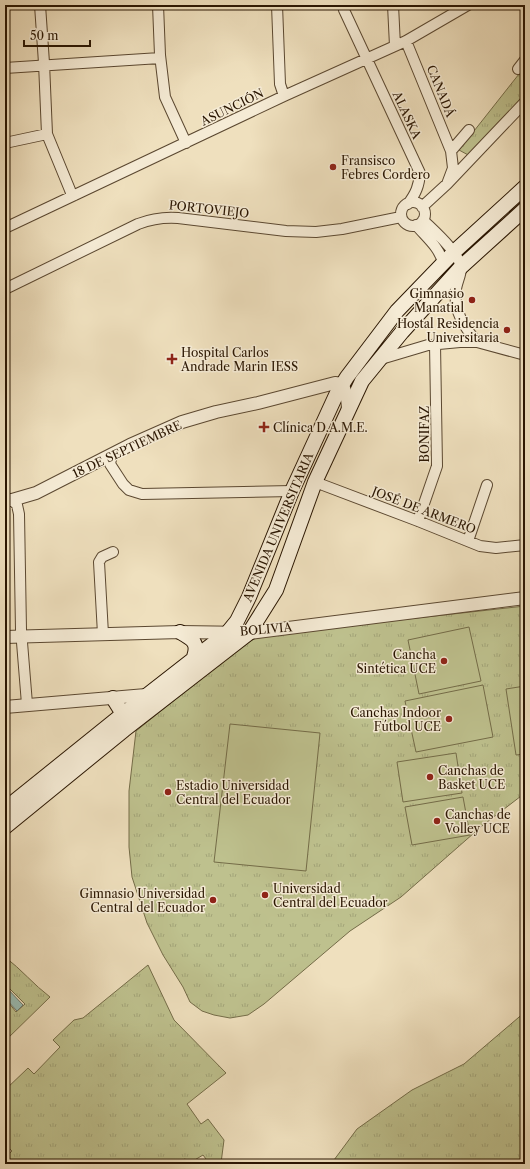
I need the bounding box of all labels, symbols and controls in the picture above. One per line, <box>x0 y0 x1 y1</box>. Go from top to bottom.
scale bar <box>24 22 90 48</box>
text: 50 m <box>30 28 59 43</box>
street label: CANADÁ <box>424 62 460 120</box>
street label: ASUNCIÓN <box>197 84 266 129</box>
street label: ALASKA <box>389 88 425 142</box>
place label: Fransisco Febres Cordero <box>341 153 430 182</box>
marker: Fransisco Febres Cordero <box>328 162 338 172</box>
street label: PORTOVIEJO <box>168 197 250 221</box>
place label: Gimnasio Manatial <box>409 286 464 315</box>
marker: Gimnasio Manatial <box>467 295 477 305</box>
place label: Hostal Residencia Universitaria <box>397 316 500 345</box>
marker: Hostal Residencia Universitaria <box>502 325 512 335</box>
place label: Hospital Carlos Andrade Marin IESS <box>180 345 298 374</box>
marker: Hospital Carlos Andrade Marin IESS <box>166 353 178 365</box>
street label: BONIFAZ <box>417 406 432 462</box>
street label: 18 DE SEPTIEMBRE <box>70 417 184 481</box>
place label: Clínica D.A.M.E. <box>273 420 368 435</box>
marker: Clínica D.A.M.E. <box>258 421 270 433</box>
street label: AVENIDA UNIVERSITARIA <box>239 449 317 605</box>
street label: JOSÉ DE ARMERO <box>368 482 478 537</box>
street label: BOLIVIA <box>239 619 294 639</box>
place label: Cancha Sintética UCE <box>356 647 437 676</box>
marker: Cancha Sintética UCE <box>439 656 449 666</box>
place label: Canchas Indoor Fútbol UCE <box>350 705 441 734</box>
marker: Canchas Indoor Fútbol UCE <box>444 714 454 724</box>
place label: Canchas de Basket UCE <box>438 763 505 792</box>
marker: Canchas de Basket UCE <box>425 772 435 782</box>
place label: Estadio Universidad Central del Ecuador <box>176 778 291 807</box>
marker: Estadio Universidad Central del Ecuador <box>163 787 173 797</box>
place label: Canchas de Volley UCE <box>444 807 511 836</box>
marker: Canchas de Volley UCE <box>432 816 442 826</box>
place label: Universidad Central del Ecuador <box>273 881 388 910</box>
place label: Gimnasio Universidad Central del Ecuador <box>79 886 206 915</box>
marker: Universidad Central del Ecuador <box>260 890 270 900</box>
marker: Gimnasio Universidad Central del Ecuador <box>208 895 218 905</box>

